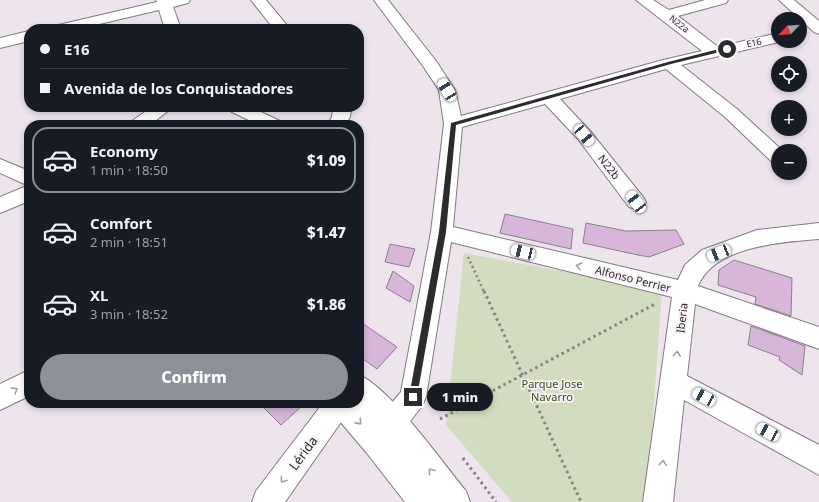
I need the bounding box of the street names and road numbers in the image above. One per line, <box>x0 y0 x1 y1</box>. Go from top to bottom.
street label: N22a <box>667 12 692 36</box>
street label: E16 <box>745 35 763 50</box>
street label: N22b <box>595 151 624 182</box>
street label: Alfonso Perrier <box>594 262 673 295</box>
street label: Iberia <box>672 302 691 334</box>
street label: Lérida <box>285 432 321 474</box>

